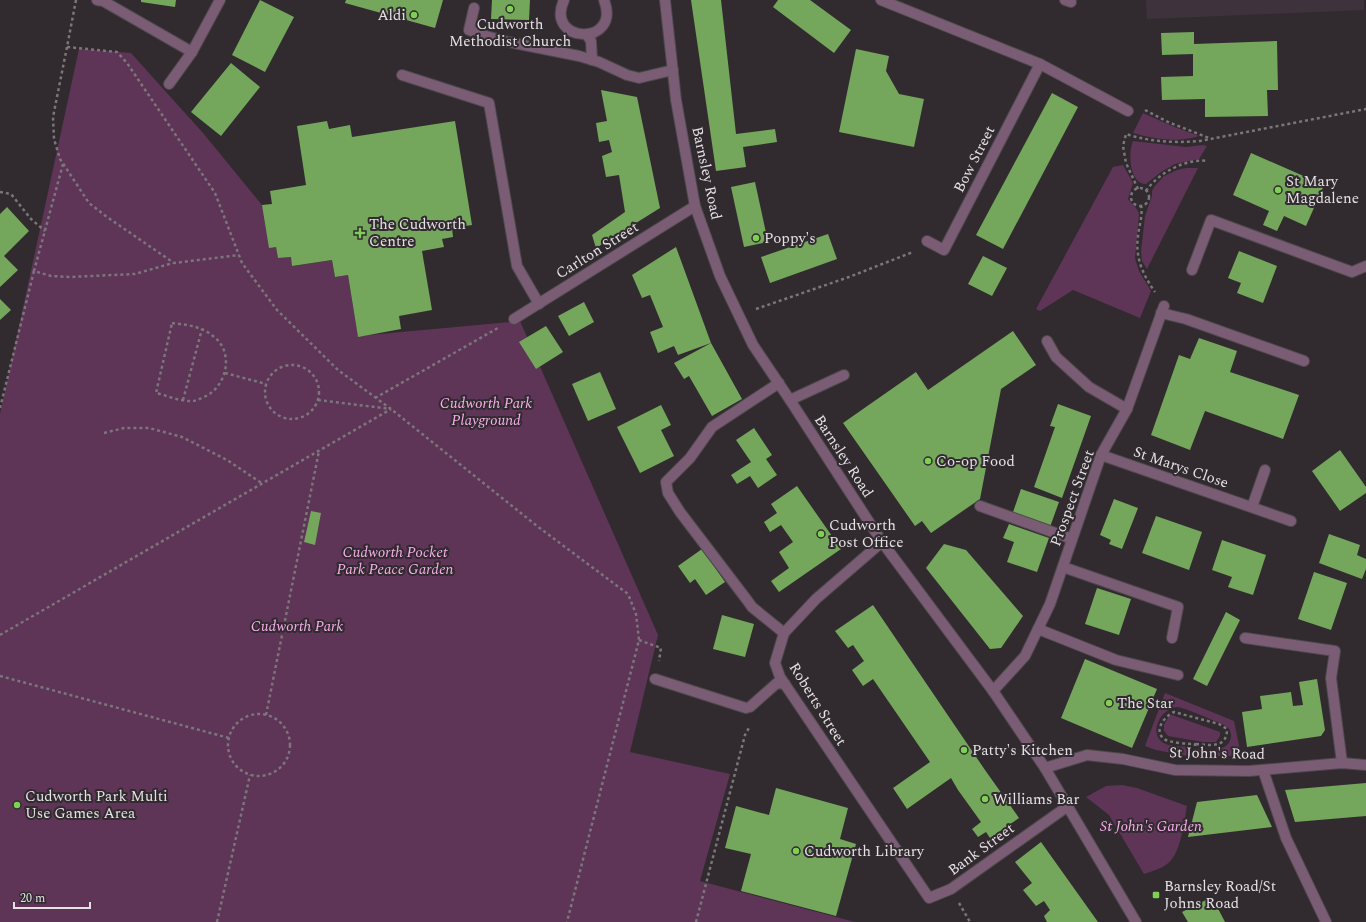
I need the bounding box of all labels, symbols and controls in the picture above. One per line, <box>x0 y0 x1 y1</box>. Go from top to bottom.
place label: Aldi <box>377 4 406 27</box>
marker: Cudworth Methodist Church <box>505 4 515 14</box>
marker: Aldi <box>409 10 419 20</box>
place label: Cudworth Methodist Church <box>449 13 571 53</box>
street label: Bow Street <box>948 122 1001 197</box>
street label: Barnsley Road <box>685 124 728 222</box>
place label: St Mary Magdalene <box>1286 170 1359 210</box>
marker: St Mary Magdalene <box>1273 185 1283 195</box>
place label: The Cudworth Centre <box>369 213 466 253</box>
street label: Carlton Street <box>551 216 643 285</box>
marker: The Cudworth Centre <box>354 227 366 239</box>
place label: Poppy's <box>764 227 816 250</box>
marker: Poppy's <box>751 233 761 243</box>
park label: Cudworth Park Playground <box>440 392 532 432</box>
street label: Barnsley Road <box>808 410 879 502</box>
street label: St Marys Close <box>1130 440 1232 495</box>
street label: Prospect Street <box>1044 447 1101 550</box>
place label: Co-op Food <box>936 450 1015 473</box>
marker: Co-op Food <box>923 456 933 466</box>
place label: Cudworth Post Office <box>829 514 903 554</box>
marker: Cudworth Post Office <box>816 529 826 539</box>
park label: Cudworth Pocket Park Peace Garden <box>336 541 454 581</box>
park label: Cudworth Park <box>251 615 343 638</box>
street label: Roberts Street <box>783 658 852 750</box>
place label: The Star <box>1117 692 1174 715</box>
marker: The Star <box>1104 698 1114 708</box>
place label: Patty's Kitchen <box>972 739 1073 762</box>
street label: St John's Road <box>1169 741 1265 766</box>
marker: Patty's Kitchen <box>959 745 969 755</box>
place label: Cudworth Park Multi Use Games Area <box>25 785 168 825</box>
place label: Williams Bar <box>993 788 1079 811</box>
marker: Williams Bar <box>980 794 990 804</box>
marker: Cudworth Park Multi Use Games Area <box>12 800 22 810</box>
park label: St John's Garden <box>1100 815 1202 838</box>
street label: Bank Street <box>943 817 1019 881</box>
place label: Cudworth Library <box>804 840 925 863</box>
marker: Cudworth Library <box>791 846 801 856</box>
place label: Barnsley Road/St Johns Road <box>1164 875 1276 915</box>
scale bar <box>14 884 90 910</box>
text: 20 m <box>20 889 45 908</box>
marker: Barnsley Road/St Johns Road <box>1151 890 1161 900</box>

